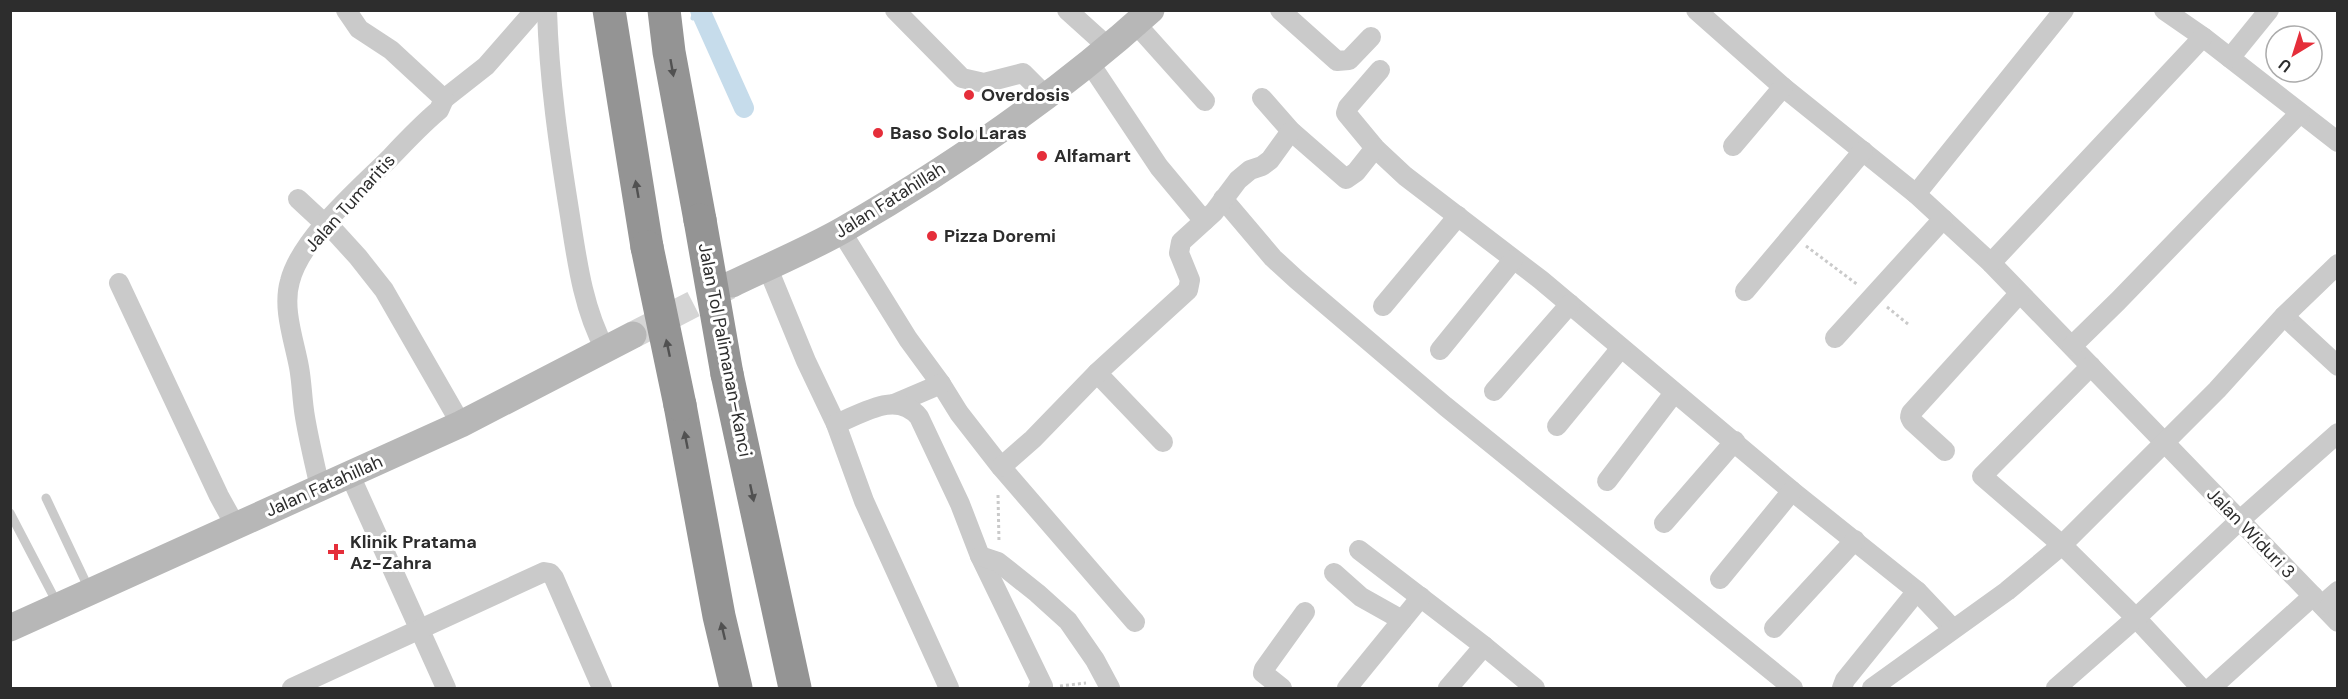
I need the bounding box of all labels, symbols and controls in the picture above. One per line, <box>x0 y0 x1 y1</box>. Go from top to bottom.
north arrow <box>2264 24 2324 84</box>
text: U <box>2274 54 2296 77</box>
one-way arrow <box>668 59 677 78</box>
place label: Overdosis <box>981 83 1070 107</box>
marker: Overdosis <box>962 88 976 102</box>
place label: Baso Solo Laras <box>890 121 1027 145</box>
marker: Baso Solo Laras <box>871 126 885 140</box>
place label: Alfamart <box>1054 144 1131 168</box>
street label: Jalan Tumaritis <box>299 149 401 257</box>
marker: Alfamart <box>1035 149 1049 163</box>
street label: Jalan Fatahillah <box>830 156 950 244</box>
one-way arrow <box>633 180 642 199</box>
place label: Pizza Doremi <box>944 224 1056 248</box>
marker: Pizza Doremi <box>925 229 939 243</box>
street label: Jalan Tol Palimanan–Kanci <box>693 241 757 459</box>
one-way arrow <box>663 338 672 357</box>
one-way arrow <box>681 430 690 449</box>
street label: Jalan Fatahillah <box>262 449 386 523</box>
street label: Jalan Widuri 3 <box>2202 482 2300 584</box>
one-way arrow <box>748 484 758 502</box>
place label: Klinik Pratama Az-Zahra <box>350 530 477 575</box>
marker: Klinik Pratama Az-Zahra <box>327 543 345 561</box>
one-way arrow <box>718 622 727 641</box>

